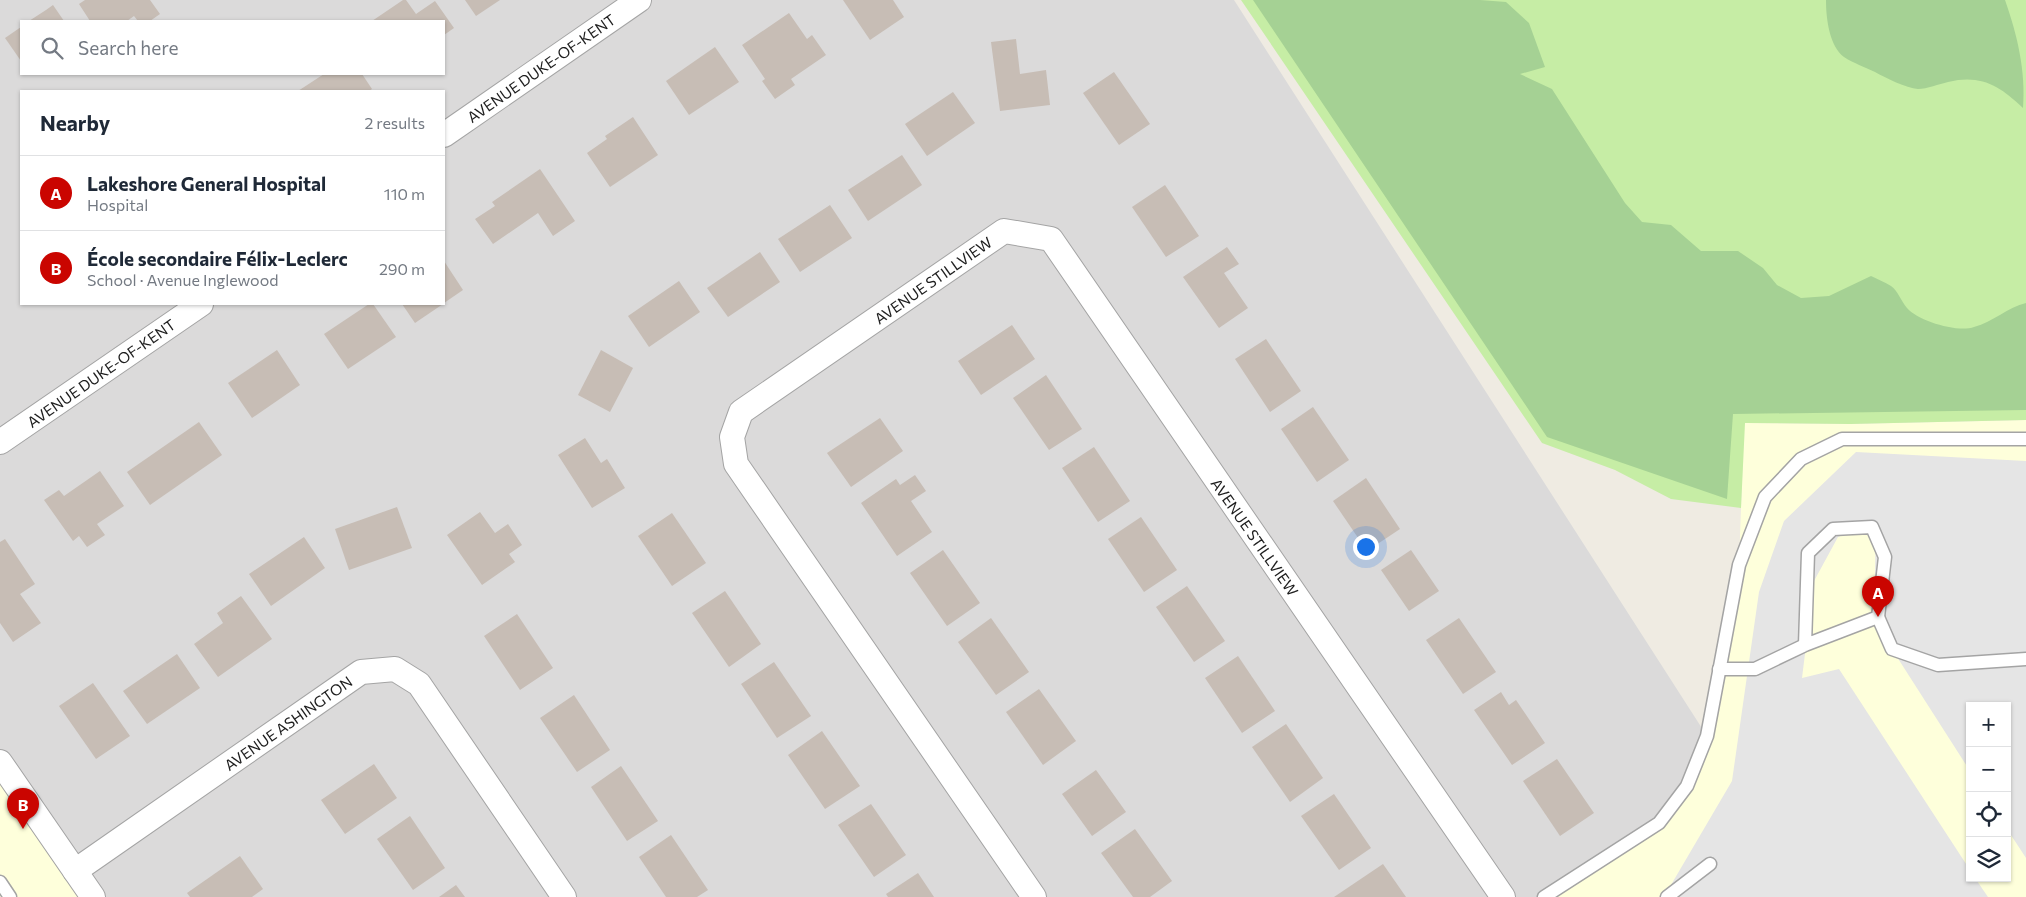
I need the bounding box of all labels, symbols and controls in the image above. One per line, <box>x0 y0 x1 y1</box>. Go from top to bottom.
street label: AVENUE DUKE-OF-KENT <box>463 10 619 126</box>
search box <box>20 20 445 75</box>
icon: search <box>38 34 66 62</box>
text: Search here <box>78 36 178 59</box>
text: Nearby <box>40 110 110 135</box>
text: 2 results <box>364 113 425 132</box>
text: Lakeshore General Hospital <box>87 172 326 195</box>
text: A <box>50 184 62 203</box>
text: 110 m <box>384 184 425 203</box>
text: Hospital <box>87 195 148 214</box>
street label: AVENUE STILLVIEW <box>871 233 995 327</box>
text: École secondaire Félix-Leclerc <box>87 247 348 270</box>
text: B <box>51 259 61 278</box>
text: 290 m <box>379 259 425 278</box>
text: School · Avenue Inglewood <box>87 270 278 289</box>
street label: AVENUE DUKE-OF-KENT <box>23 315 179 431</box>
street label: AVENUE STILLVIEW <box>1208 475 1302 599</box>
your location <box>1353 534 1379 560</box>
pin: A <box>1862 576 1894 617</box>
street label: AVENUE ASHINGTON <box>221 672 355 774</box>
map controls <box>1966 702 2011 882</box>
button: + <box>1966 702 2011 747</box>
button: − <box>1966 747 2011 792</box>
pin: B <box>7 788 39 829</box>
button: locate <box>1966 792 2011 837</box>
button: layers <box>1966 837 2011 882</box>

